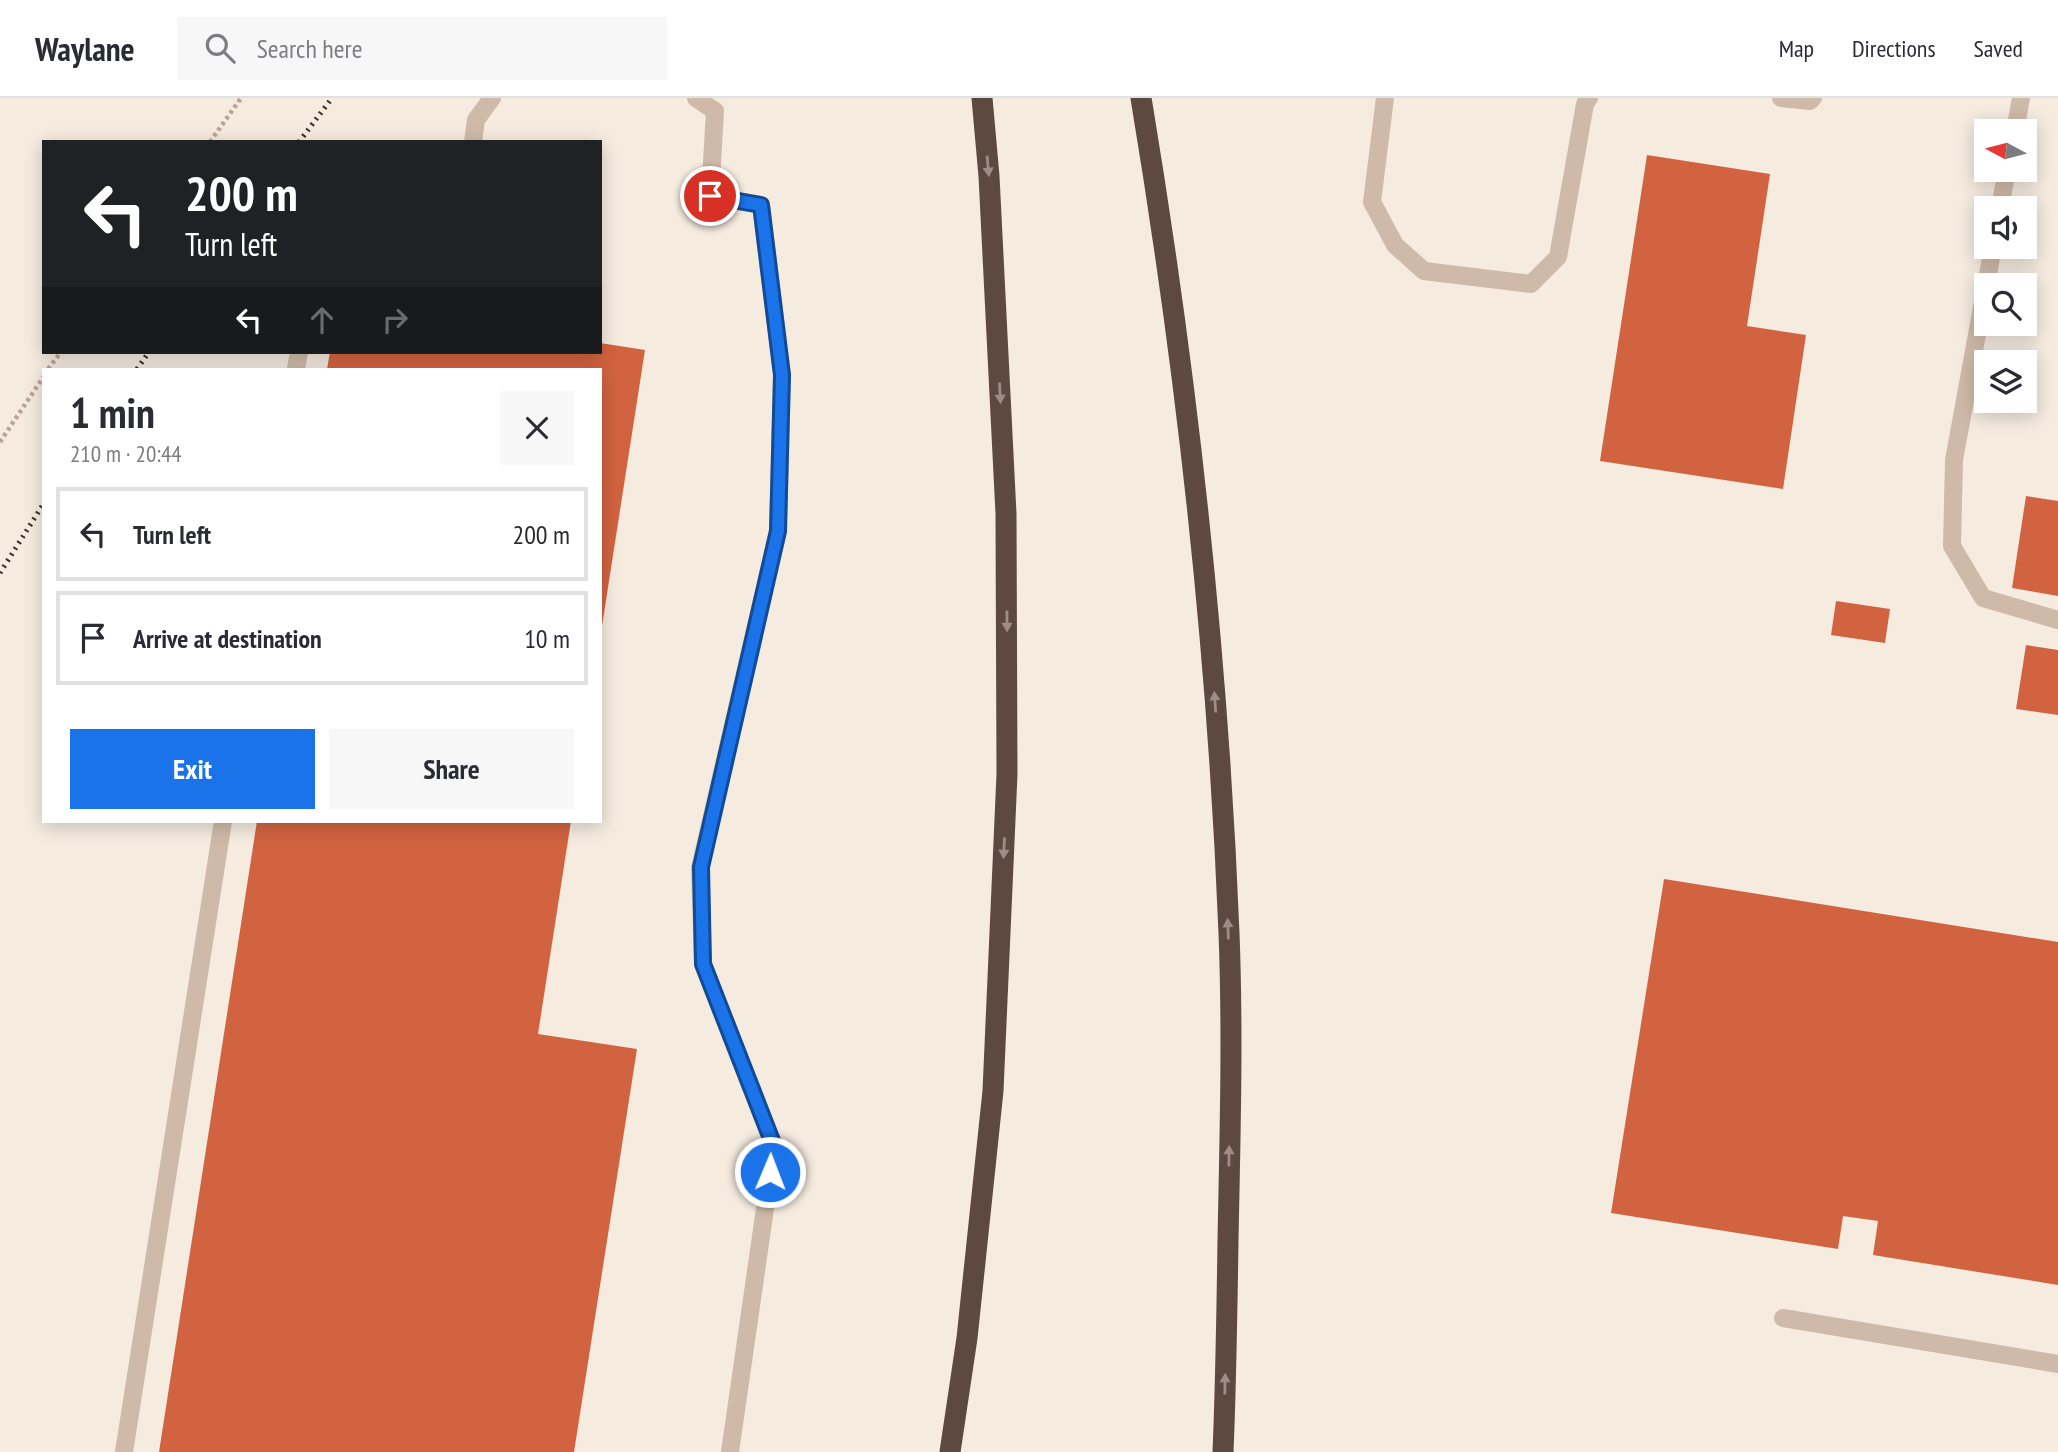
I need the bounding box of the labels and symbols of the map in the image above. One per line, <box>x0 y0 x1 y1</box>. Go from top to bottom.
north arrow <box>1974 119 2037 182</box>
one-way arrow <box>983 155 994 177</box>
pin <box>680 166 740 226</box>
one-way arrow <box>994 382 1005 404</box>
one-way arrow <box>1001 610 1013 632</box>
one-way arrow <box>1210 691 1221 713</box>
one-way arrow <box>999 837 1010 859</box>
one-way arrow <box>1223 918 1234 940</box>
position arrow <box>733 1135 807 1209</box>
one-way arrow <box>1224 1145 1235 1167</box>
one-way arrow <box>1219 1373 1231 1395</box>

